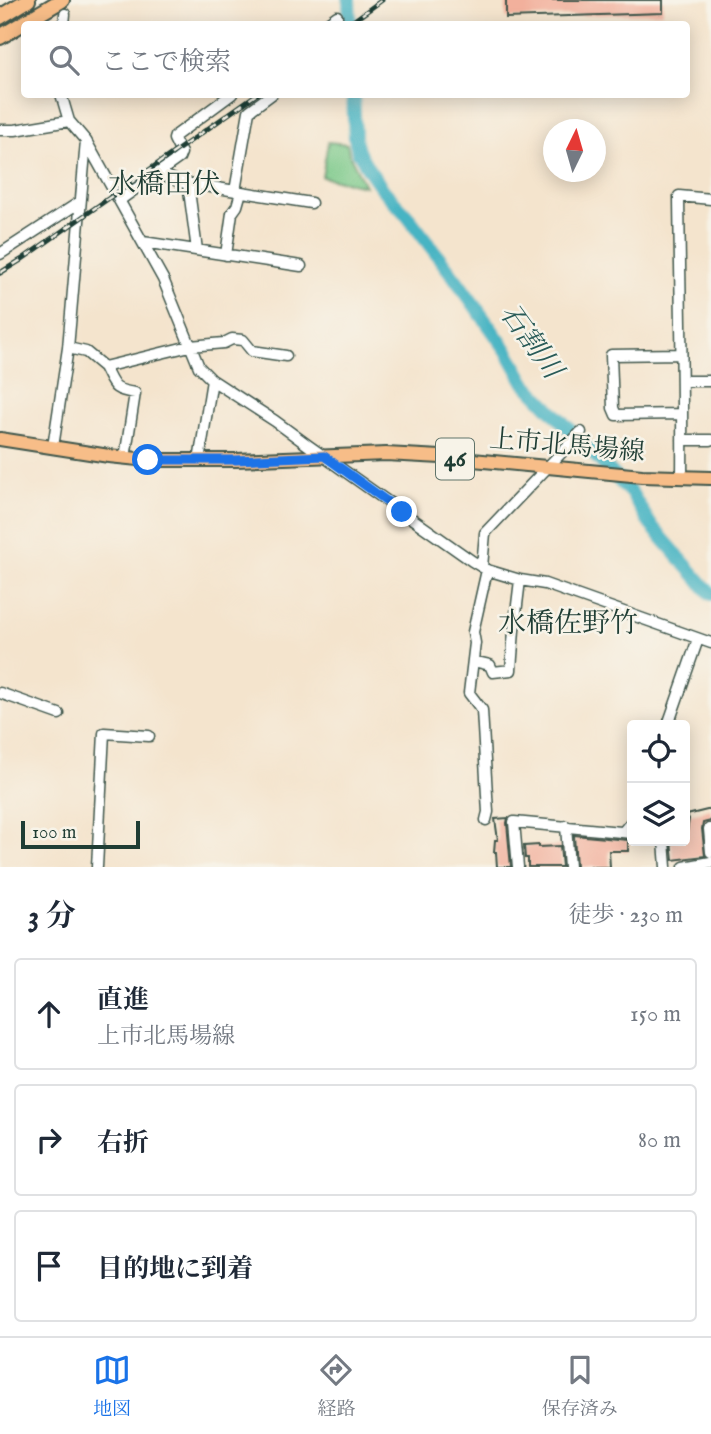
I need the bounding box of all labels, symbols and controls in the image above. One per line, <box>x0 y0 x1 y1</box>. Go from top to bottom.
search box <box>21 21 690 98</box>
icon: search <box>45 41 83 79</box>
text: ここで検索 <box>101 46 231 79</box>
north arrow <box>543 119 606 182</box>
district label: 水橋田伏 <box>108 168 220 203</box>
water label: 石割川 <box>491 298 571 389</box>
street label: 上市北馬場線 <box>488 423 646 469</box>
road number: 46 <box>436 438 474 480</box>
route start <box>132 444 163 475</box>
route end <box>386 496 417 527</box>
district label: 水橋佐野竹 <box>498 607 638 642</box>
map controls <box>627 720 690 846</box>
button: locate <box>627 720 690 783</box>
button: layers <box>627 783 690 846</box>
scale bar <box>21 818 140 850</box>
text: 100 m <box>32 821 76 845</box>
text: 3 分 <box>28 898 76 936</box>
text: 徒歩 · 230 m <box>568 901 683 930</box>
text: 直進 <box>97 984 149 1017</box>
icon: ahead <box>30 995 68 1033</box>
text: 150 m <box>630 1000 681 1029</box>
text: 上市北馬場線 <box>97 1022 235 1051</box>
icon: right <box>30 1121 68 1159</box>
text: 80 m <box>638 1126 681 1155</box>
text: 右折 <box>97 1127 149 1160</box>
icon: arrive <box>30 1247 68 1285</box>
text: 目的地に到着 <box>97 1253 253 1286</box>
tab: 地図 <box>93 1351 131 1422</box>
tab: 経路 <box>317 1351 356 1422</box>
tab: 保存済み <box>542 1351 618 1422</box>

